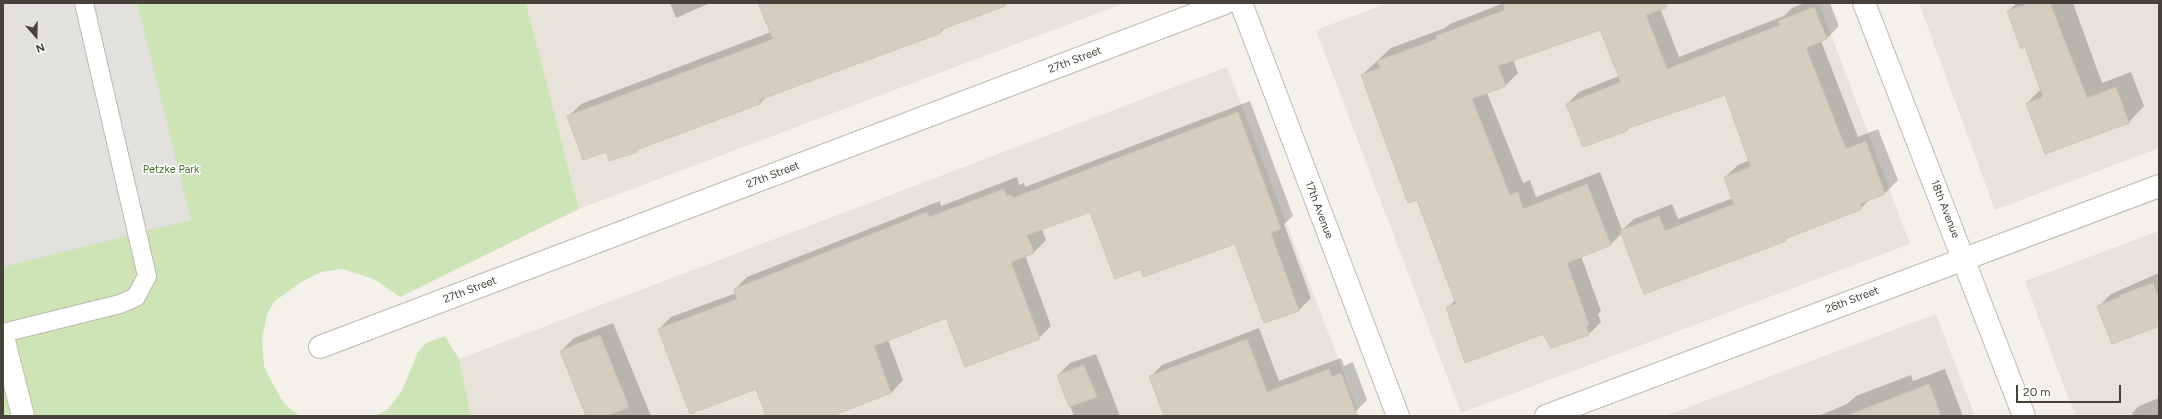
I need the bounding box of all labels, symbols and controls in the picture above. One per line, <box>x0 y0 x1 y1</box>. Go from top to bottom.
north arrow <box>16 16 56 56</box>
text: N <box>34 40 47 55</box>
street label: 27th Street <box>1047 44 1103 76</box>
street label: 27th Street <box>745 159 801 191</box>
park label: Petzke Park <box>143 163 199 177</box>
street label: 18th Avenue <box>1928 178 1962 240</box>
street label: 17th Avenue <box>1302 179 1336 241</box>
street label: 27th Street <box>442 274 498 306</box>
street label: 26th Street <box>1823 284 1881 316</box>
scale bar <box>2018 377 2123 403</box>
text: 20 m <box>2023 385 2051 399</box>

